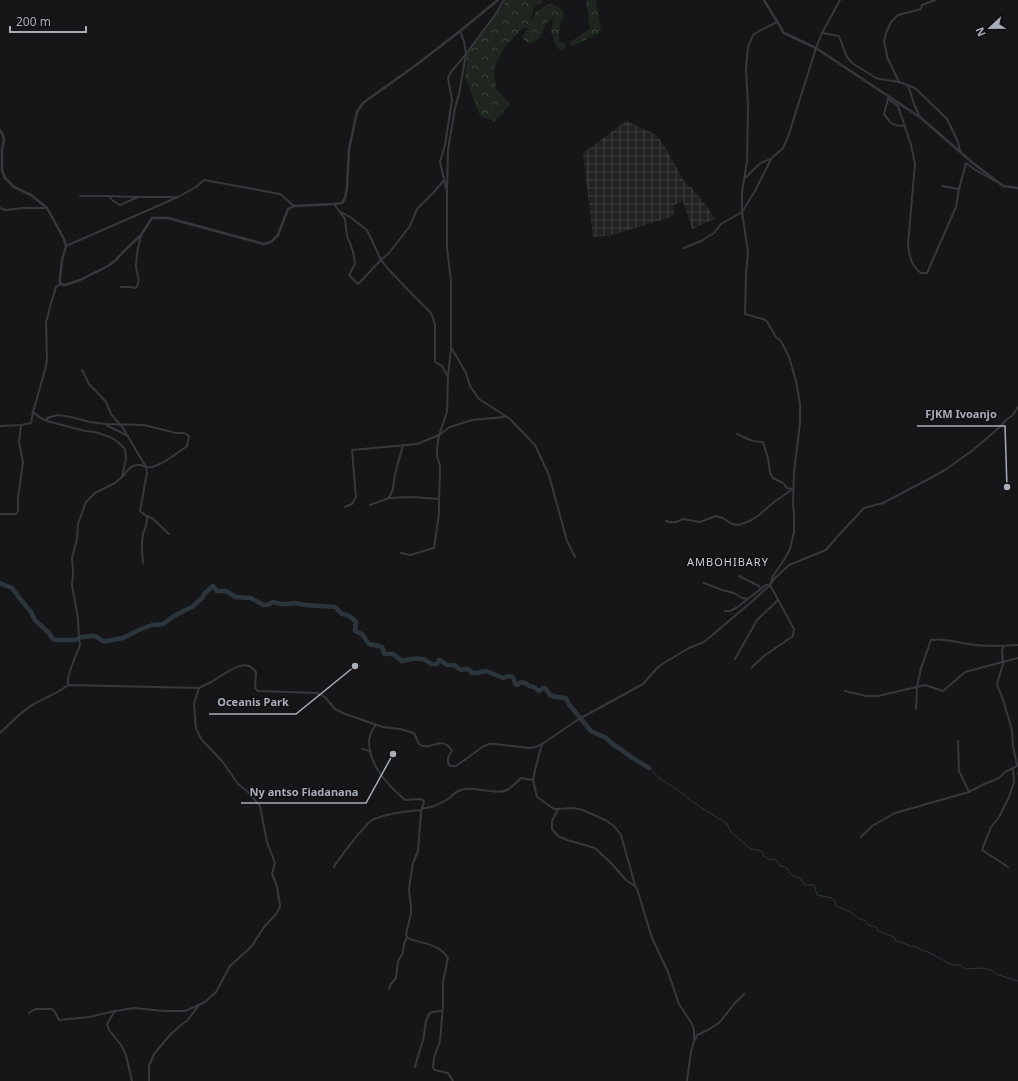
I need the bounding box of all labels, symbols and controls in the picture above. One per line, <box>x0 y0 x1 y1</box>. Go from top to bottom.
scale bar <box>10 8 86 34</box>
north arrow <box>970 8 1010 48</box>
text: 200 m <box>16 13 51 30</box>
text: N <box>972 25 989 39</box>
callout: FJKM Ivoanjo <box>917 403 1005 426</box>
text: FJKM Ivoanjo <box>925 406 997 421</box>
district label: AMBOHIBARY <box>687 554 769 569</box>
callout: Oceanis Park <box>209 691 296 714</box>
text: Oceanis Park <box>217 694 289 709</box>
callout: Ny antso Fiadanana <box>241 780 366 803</box>
text: Ny antso Fiadanana <box>250 784 358 799</box>

